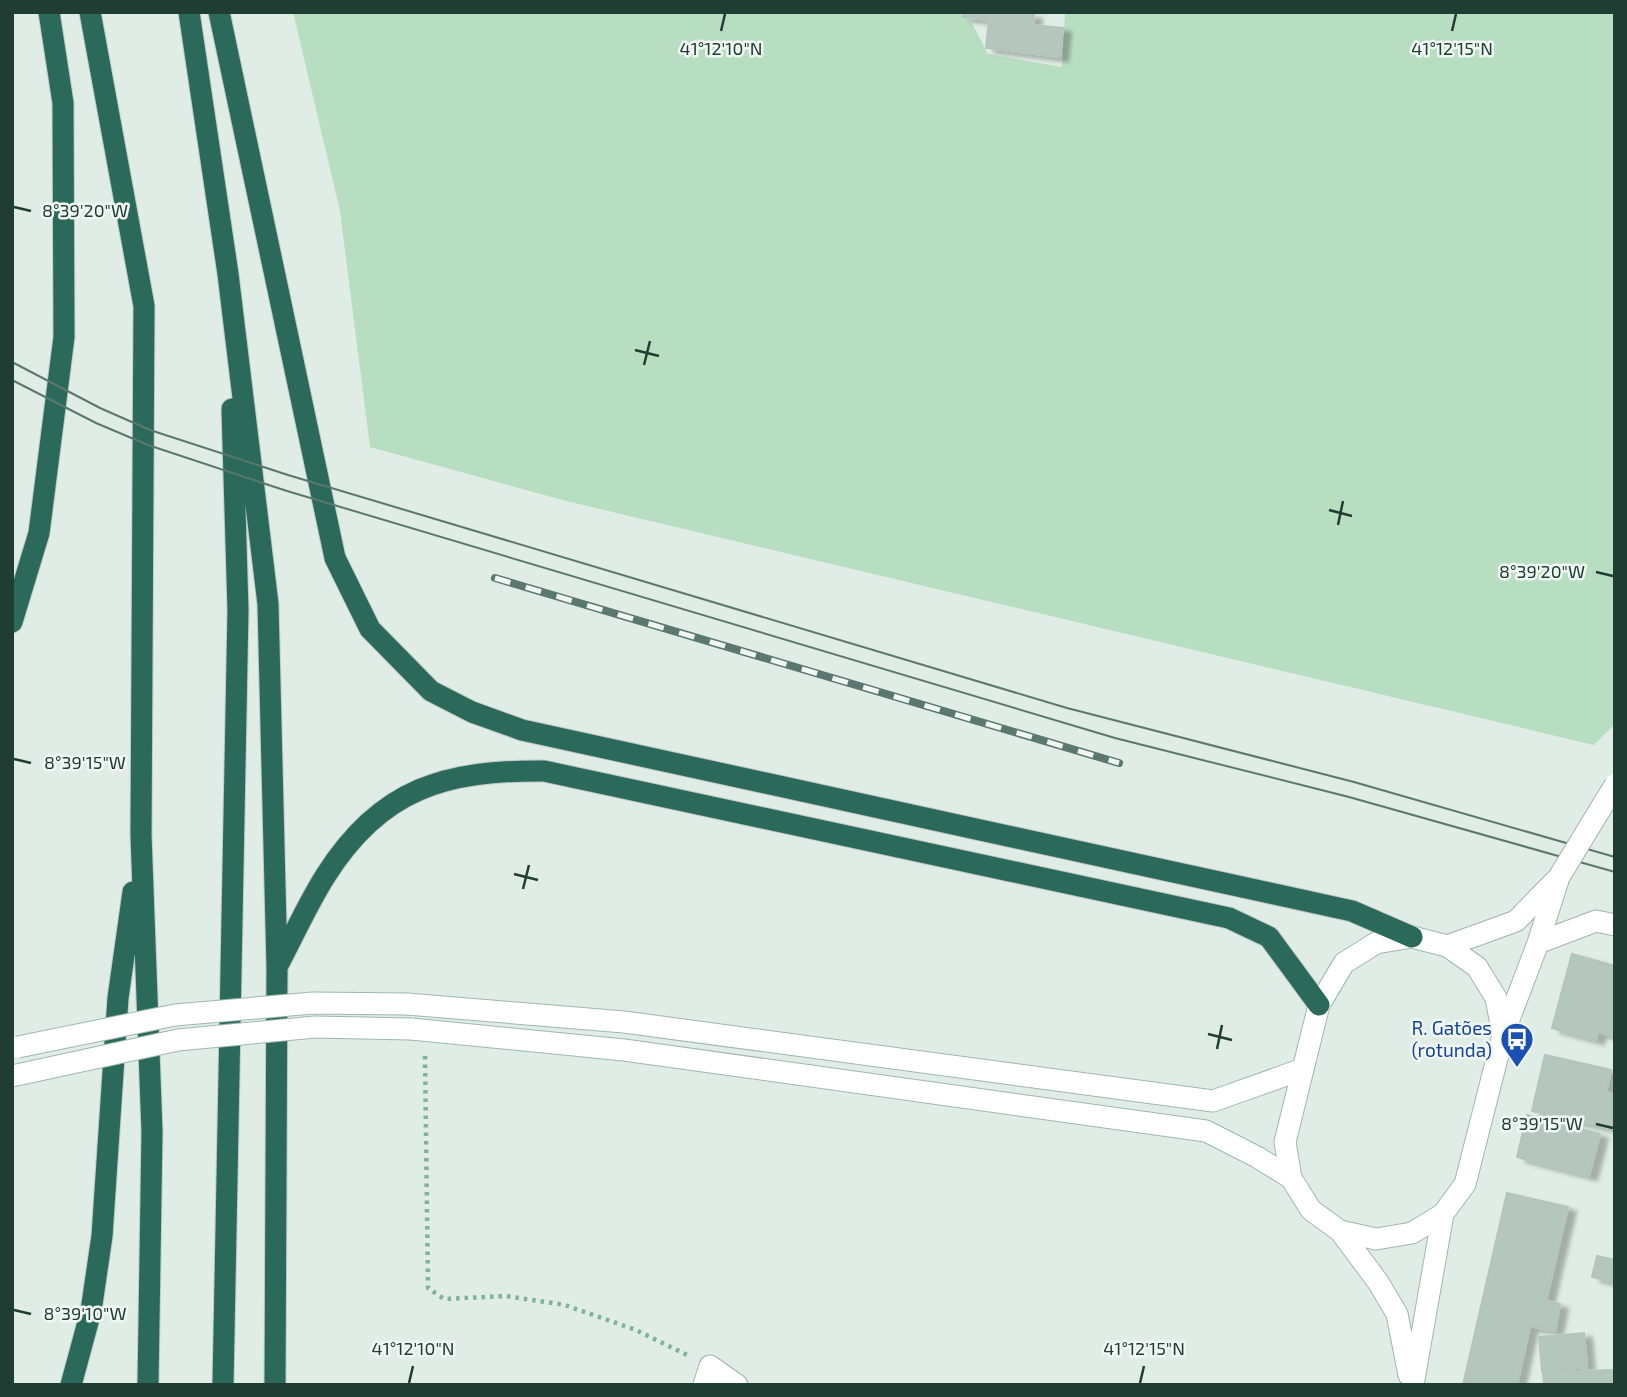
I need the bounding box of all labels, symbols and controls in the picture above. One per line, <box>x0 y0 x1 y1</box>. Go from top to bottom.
text: 41°12'10"N <box>680 37 762 59</box>
text: 41°12'15"N <box>1411 37 1493 59</box>
text: 8°39'20"W <box>42 199 128 221</box>
text: 8°39'20"W <box>1499 560 1585 582</box>
text: 8°39'15"W <box>44 751 126 773</box>
place label: R. Gatões (rotunda) <box>1411 1016 1492 1061</box>
bus stop icon: R. Gatões (rotunda) <box>1498 1020 1536 1069</box>
text: 8°39'15"W <box>1501 1112 1583 1134</box>
text: 8°39'10"W <box>44 1302 126 1324</box>
text: 41°12'10"N <box>372 1337 454 1359</box>
text: 41°12'15"N <box>1103 1337 1185 1359</box>

